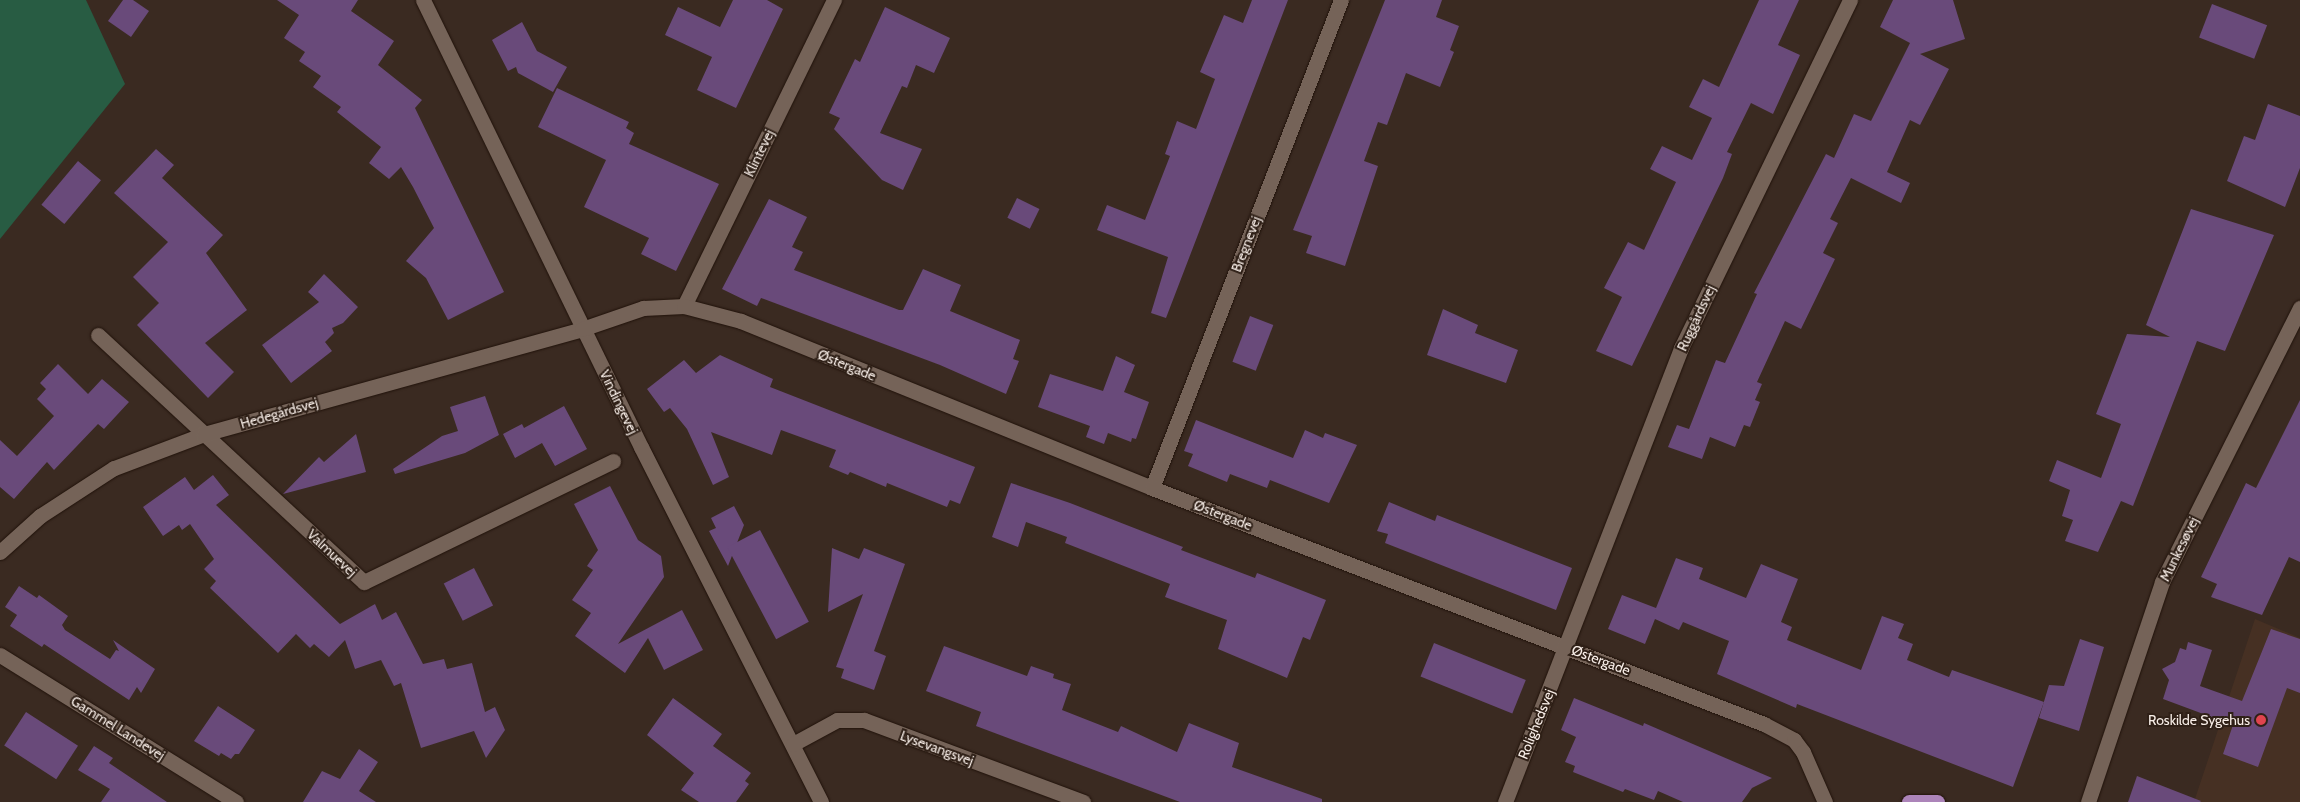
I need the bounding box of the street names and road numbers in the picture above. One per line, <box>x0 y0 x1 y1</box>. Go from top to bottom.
street label: Klintevej <box>740 127 778 179</box>
street label: Bregnevej <box>1228 214 1264 274</box>
street label: Ruggårdsvej <box>1673 282 1719 354</box>
street label: Østergade <box>815 346 879 384</box>
street label: Vindingevej <box>596 367 642 437</box>
street label: Hedegårdsvej <box>238 394 320 432</box>
street label: Østergade <box>1191 496 1255 534</box>
street label: Munkesøvej <box>2156 514 2202 584</box>
street label: Valmuevej <box>304 526 360 580</box>
street label: Østergade <box>1569 641 1633 679</box>
street label: Rolighedsvej <box>1514 686 1558 762</box>
street label: Gammel Landevej <box>68 692 168 764</box>
street label: Lysevangsvej <box>898 727 976 769</box>

